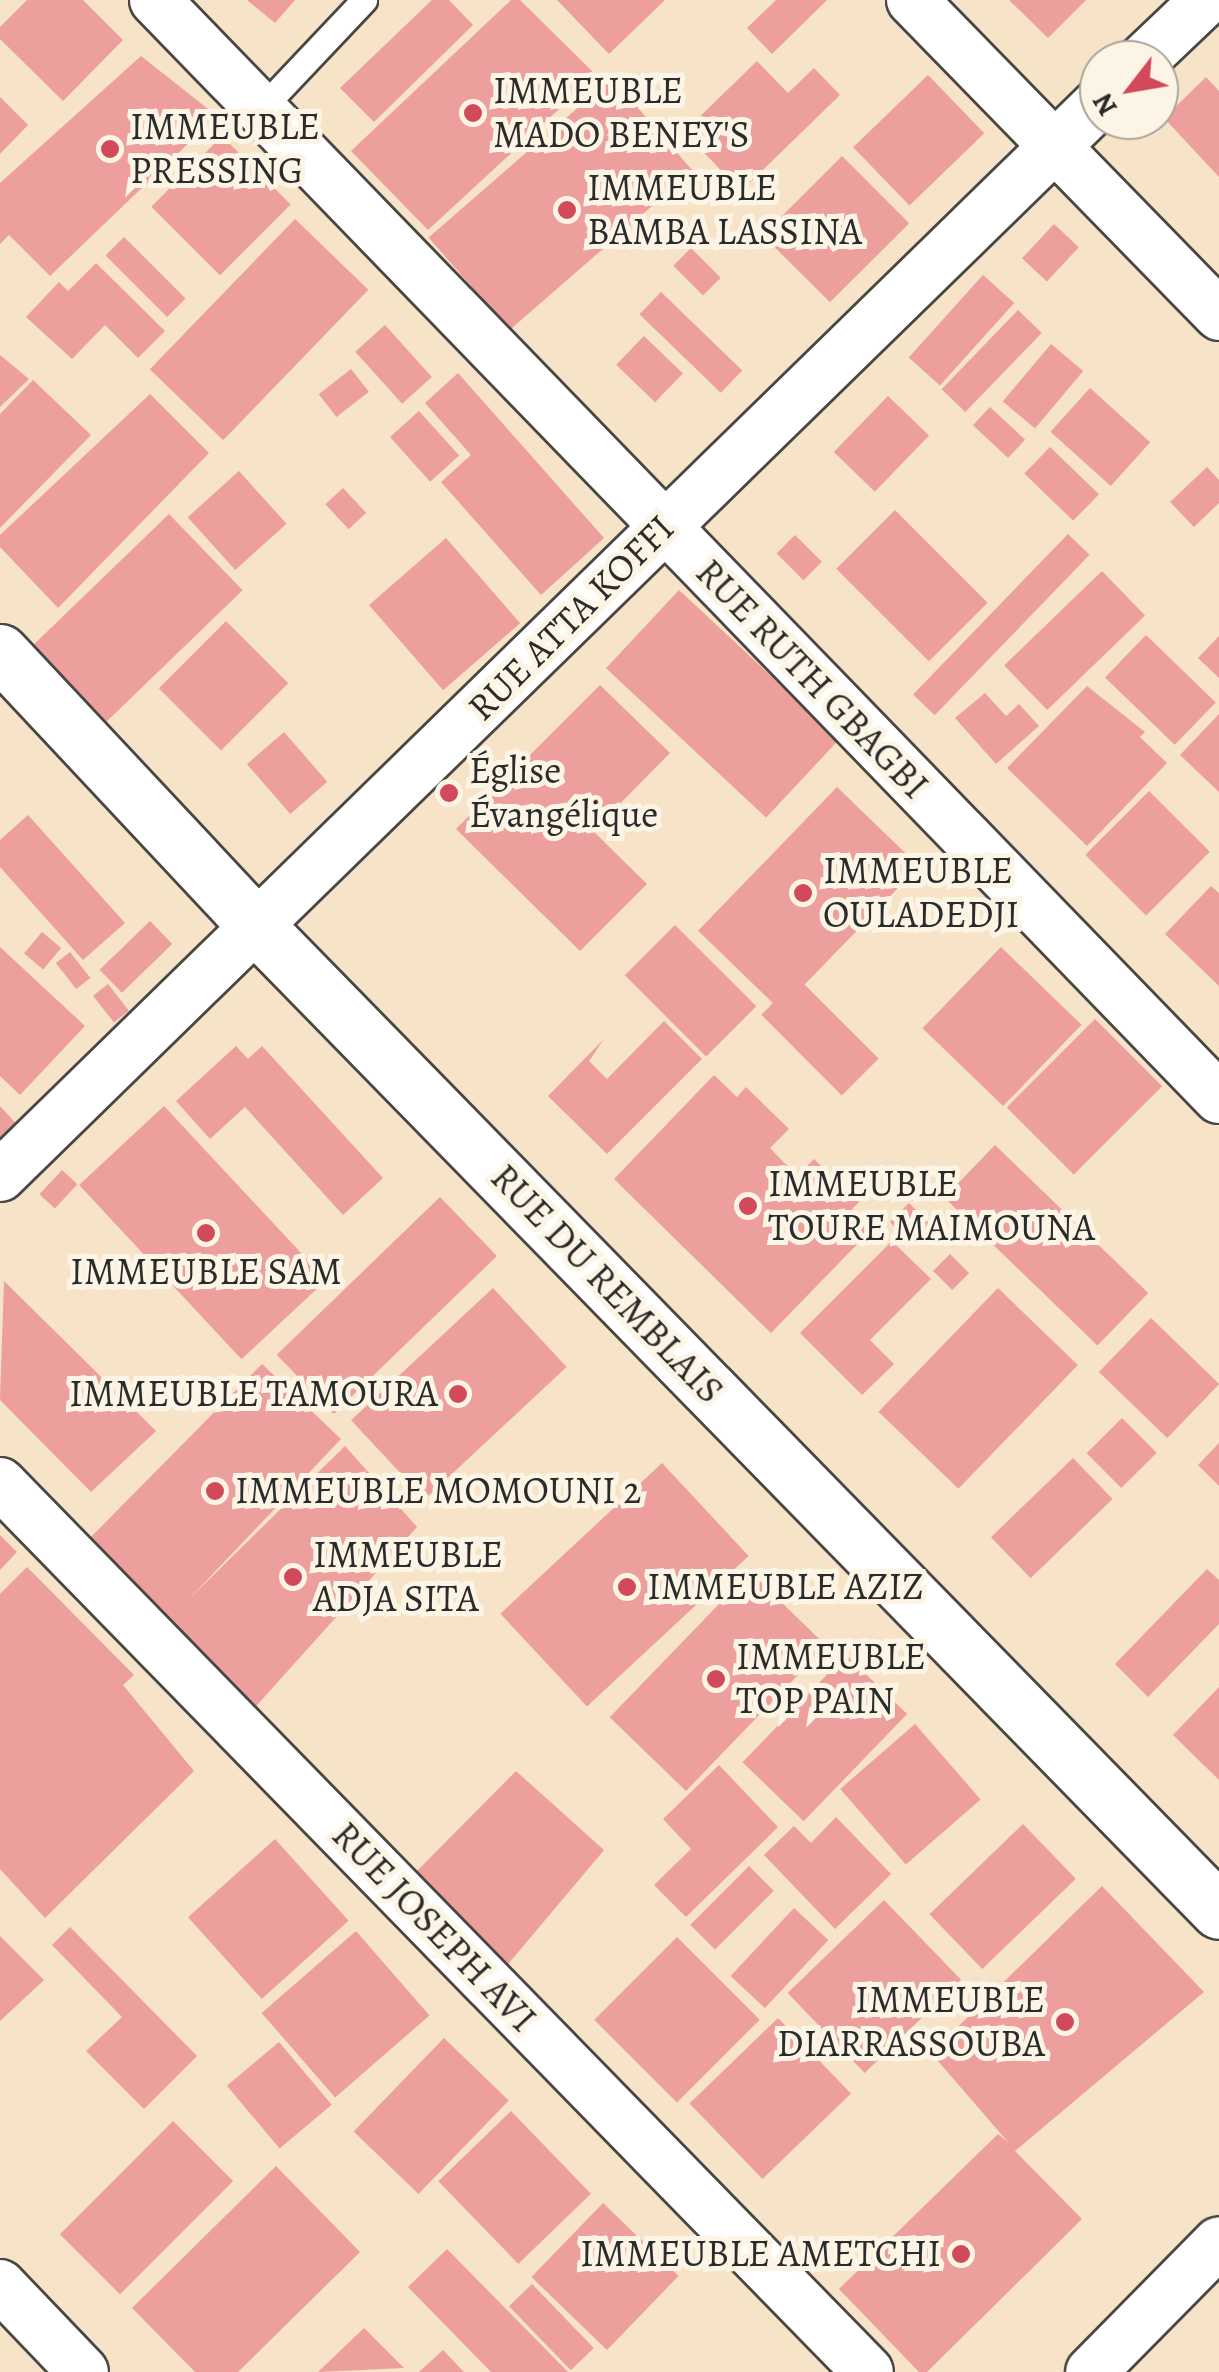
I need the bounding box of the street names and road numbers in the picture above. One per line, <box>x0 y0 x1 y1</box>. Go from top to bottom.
street label: RUE ATTA KOFFI <box>459 506 683 730</box>
street label: RUE RUTH GBAGBI <box>686 550 938 808</box>
street label: RUE DU REMBLAIS <box>481 1155 733 1413</box>
street label: RUE JOSEPH AVI <box>322 1813 546 2041</box>

